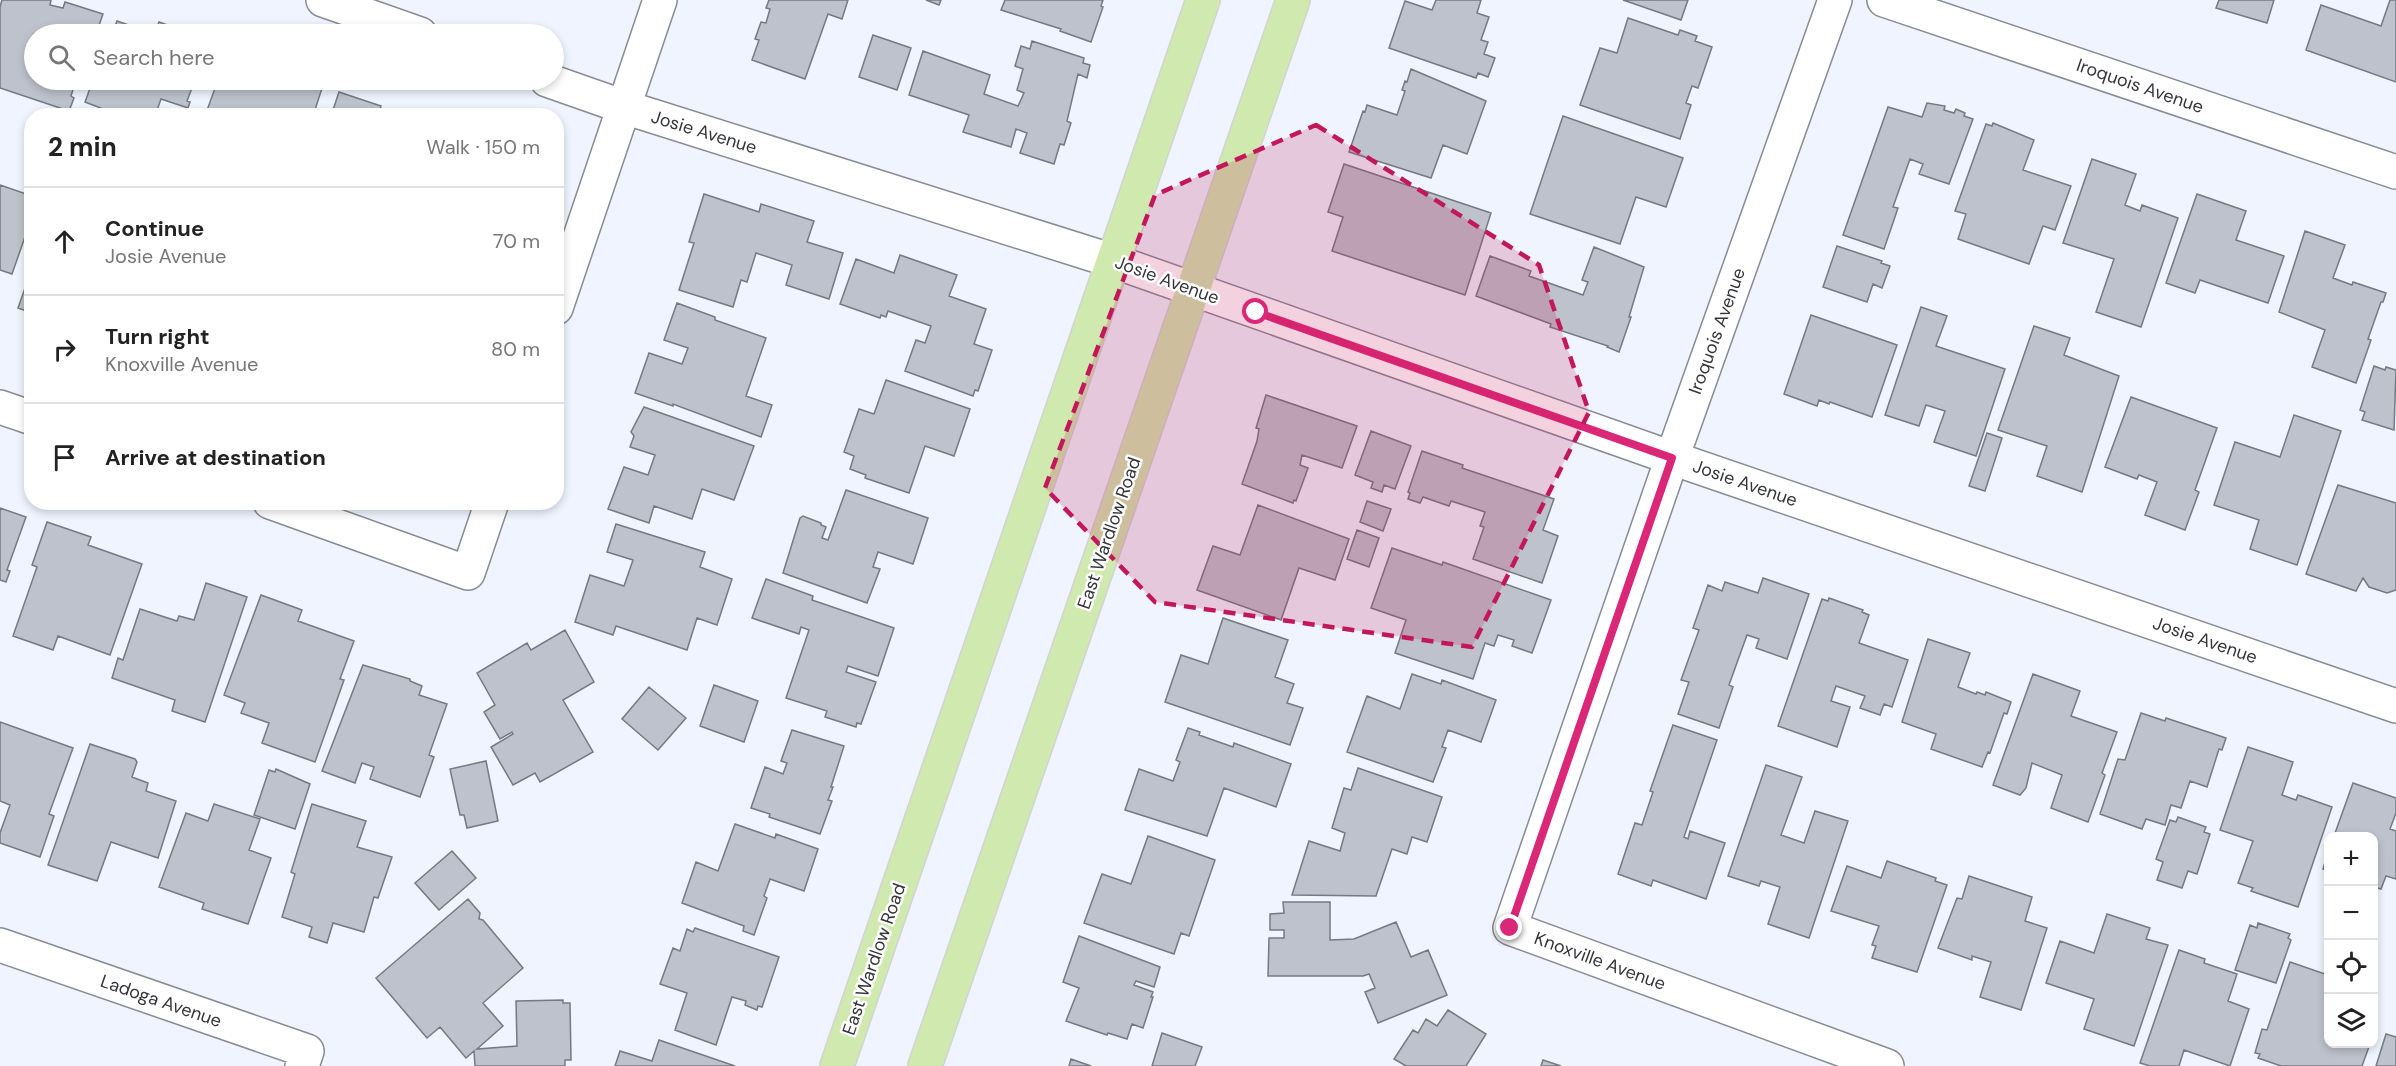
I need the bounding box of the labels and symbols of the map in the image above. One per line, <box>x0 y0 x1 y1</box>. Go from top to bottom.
street label: Iroquois Avenue <box>2073 53 2207 119</box>
street label: Josie Avenue <box>648 105 760 159</box>
street label: Josie Avenue <box>1112 250 1222 310</box>
street label: Iroquois Avenue <box>1683 265 1751 397</box>
route start <box>1242 298 1268 324</box>
street label: East Wardlow Road <box>1072 454 1146 612</box>
street label: Josie Avenue <box>1689 454 1801 512</box>
street label: Josie Avenue <box>2149 611 2261 669</box>
street label: East Wardlow Road <box>837 880 911 1038</box>
route end <box>1496 914 1522 940</box>
street label: Knoxville Avenue <box>1531 926 1669 996</box>
street label: Ladoga Avenue <box>97 969 225 1033</box>

